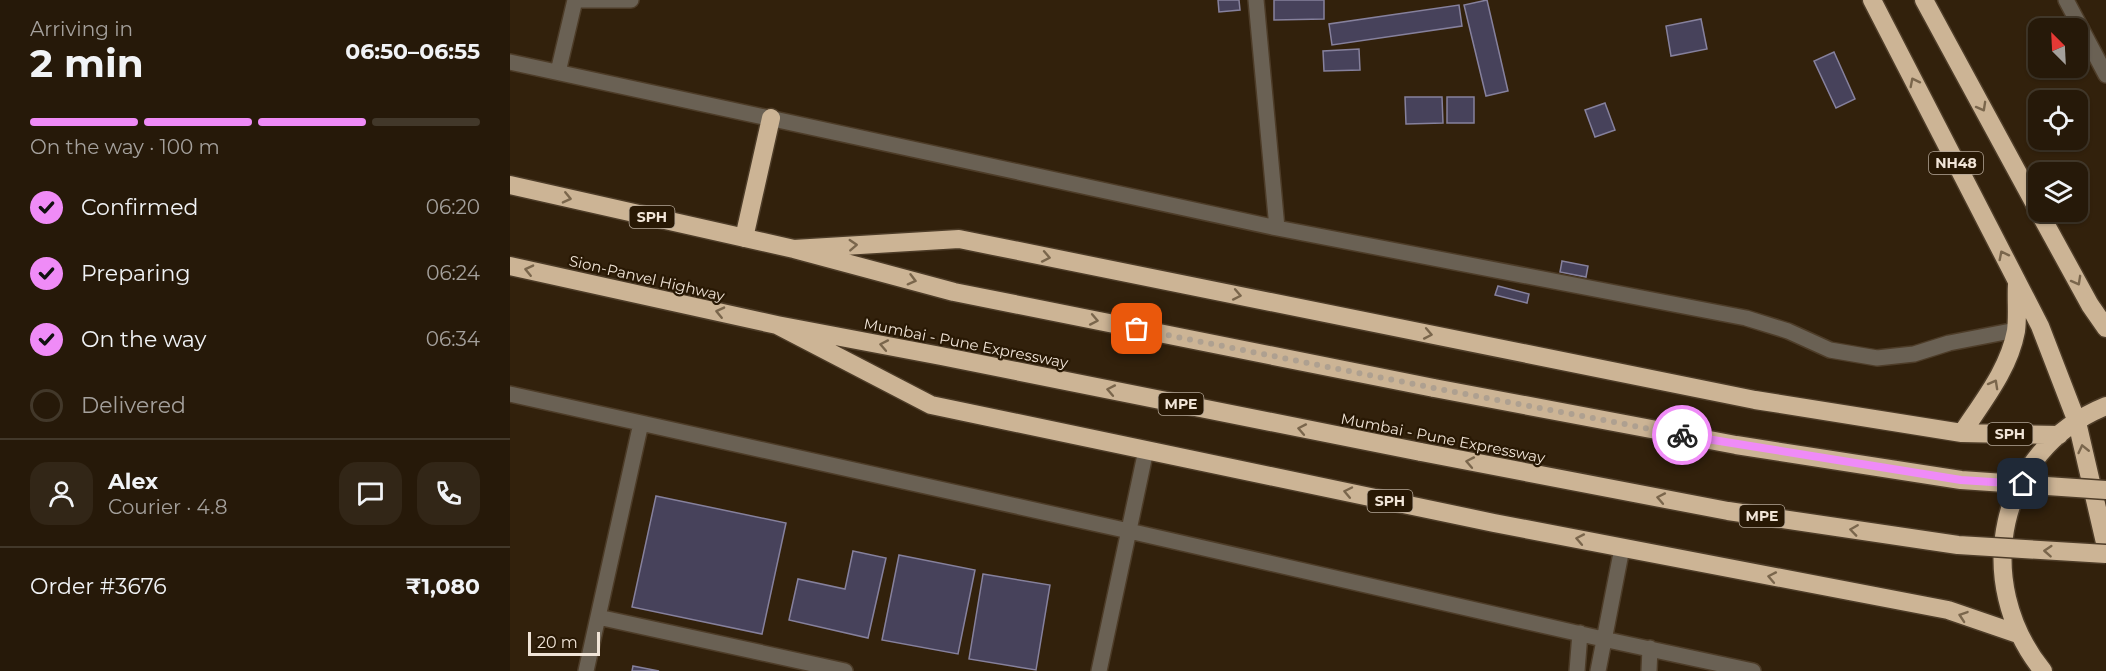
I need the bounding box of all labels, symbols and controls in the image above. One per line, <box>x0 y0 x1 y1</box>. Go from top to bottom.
text: Arriving in <box>30 17 133 41</box>
north arrow <box>2028 18 2088 78</box>
map controls <box>2028 18 2088 222</box>
text: 06:50–06:55 <box>345 38 480 65</box>
text: 2 min <box>30 39 144 87</box>
one-way arrow <box>1910 77 1921 88</box>
button: locate <box>2028 90 2088 150</box>
one-way arrow <box>1975 101 1986 111</box>
text: On the way · 100 m <box>30 135 220 159</box>
road number: NH48 <box>1929 152 1983 174</box>
button: layers <box>2028 162 2088 222</box>
icon: check <box>30 191 63 224</box>
one-way arrow <box>562 191 572 204</box>
text: Confirmed <box>81 194 198 221</box>
text: 06:20 <box>426 195 480 219</box>
road number: SPH <box>630 206 674 228</box>
one-way arrow <box>848 239 857 252</box>
one-way arrow <box>1041 250 1051 263</box>
street label: Sion-Panvel Highway <box>567 251 727 305</box>
one-way arrow <box>1999 251 2010 261</box>
icon: check <box>30 257 63 290</box>
text: Preparing <box>81 260 190 287</box>
text: 06:24 <box>426 261 480 285</box>
one-way arrow <box>525 264 535 277</box>
one-way arrow <box>906 273 916 286</box>
one-way arrow <box>2070 275 2081 286</box>
one-way arrow <box>1232 288 1242 301</box>
pin <box>1111 303 1162 354</box>
one-way arrow <box>715 307 725 320</box>
icon: bag <box>1120 312 1153 345</box>
one-way arrow <box>1089 313 1099 326</box>
street label: Mumbai - Pune Expressway <box>862 314 1071 372</box>
icon: check <box>30 323 63 356</box>
text: On the way <box>81 326 206 353</box>
text: 06:34 <box>426 327 480 351</box>
one-way arrow <box>1423 327 1433 340</box>
one-way arrow <box>879 339 889 352</box>
one-way arrow <box>1987 380 1998 391</box>
one-way arrow <box>1106 384 1116 397</box>
text: Delivered <box>81 392 186 419</box>
road number: MPE <box>1158 393 1204 415</box>
courier <box>1652 405 1712 465</box>
street label: Mumbai - Pune Expressway <box>1339 409 1548 467</box>
icon: bike <box>1666 419 1699 452</box>
one-way arrow <box>1297 423 1307 436</box>
road number: SPH <box>1988 423 2032 445</box>
one-way arrow <box>2077 444 2090 454</box>
one-way arrow <box>1465 456 1475 469</box>
pin <box>1997 458 2048 509</box>
button: person <box>30 462 93 525</box>
button: chat <box>339 462 402 525</box>
button: phone <box>417 462 480 525</box>
icon: home <box>2006 467 2039 500</box>
text: Alex <box>108 468 158 495</box>
one-way arrow <box>1343 486 1353 499</box>
road number: SPH <box>1368 490 1412 512</box>
one-way arrow <box>1657 492 1667 505</box>
text: Courier · 4.8 <box>108 495 227 519</box>
road number: MPE <box>1740 505 1784 527</box>
one-way arrow <box>1849 524 1859 536</box>
one-way arrow <box>1576 533 1586 546</box>
one-way arrow <box>2043 544 2052 557</box>
one-way arrow <box>1767 571 1777 584</box>
text: Order #3676 <box>30 573 167 600</box>
text: ₹1,080 <box>405 573 480 600</box>
one-way arrow <box>1958 610 1969 623</box>
scale bar <box>528 629 600 656</box>
text: 20 m <box>537 633 578 652</box>

